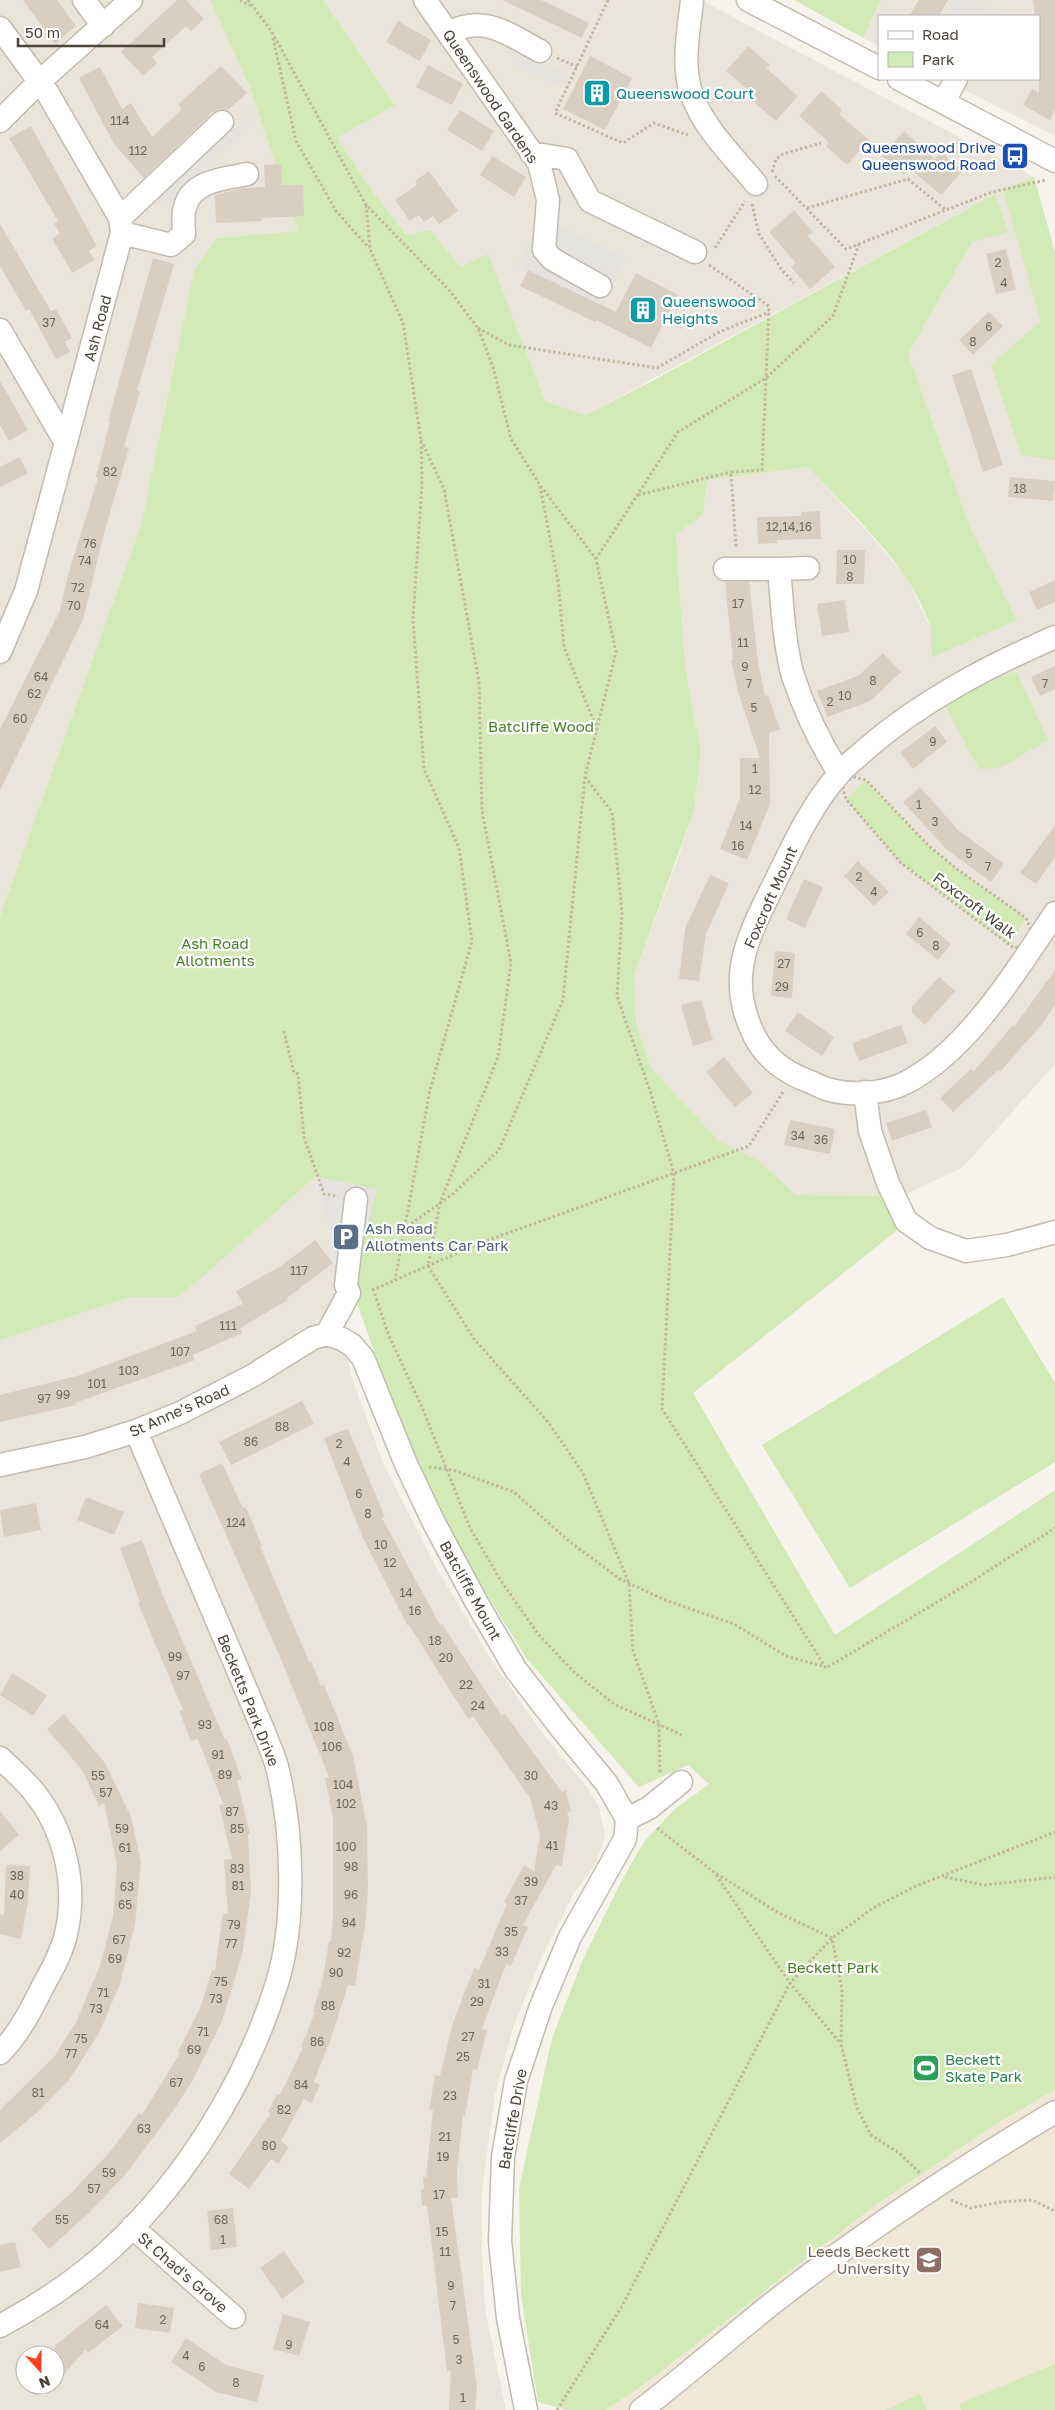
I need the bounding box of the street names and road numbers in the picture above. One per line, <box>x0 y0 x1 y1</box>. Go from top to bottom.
street label: Queenswood Gardens <box>439 26 543 166</box>
street label: Ash Road <box>80 293 114 363</box>
street label: Foxcroft Mount <box>739 843 801 951</box>
street label: Foxcroft Walk <box>930 868 1020 942</box>
street label: St Anne's Road <box>126 1380 232 1440</box>
street label: Batcliffe Mount <box>436 1537 506 1643</box>
street label: Becketts Park Drive <box>214 1631 284 1769</box>
street label: Batcliffe Drive <box>494 2067 530 2171</box>
street label: St Chad's Grove <box>134 2228 232 2316</box>

